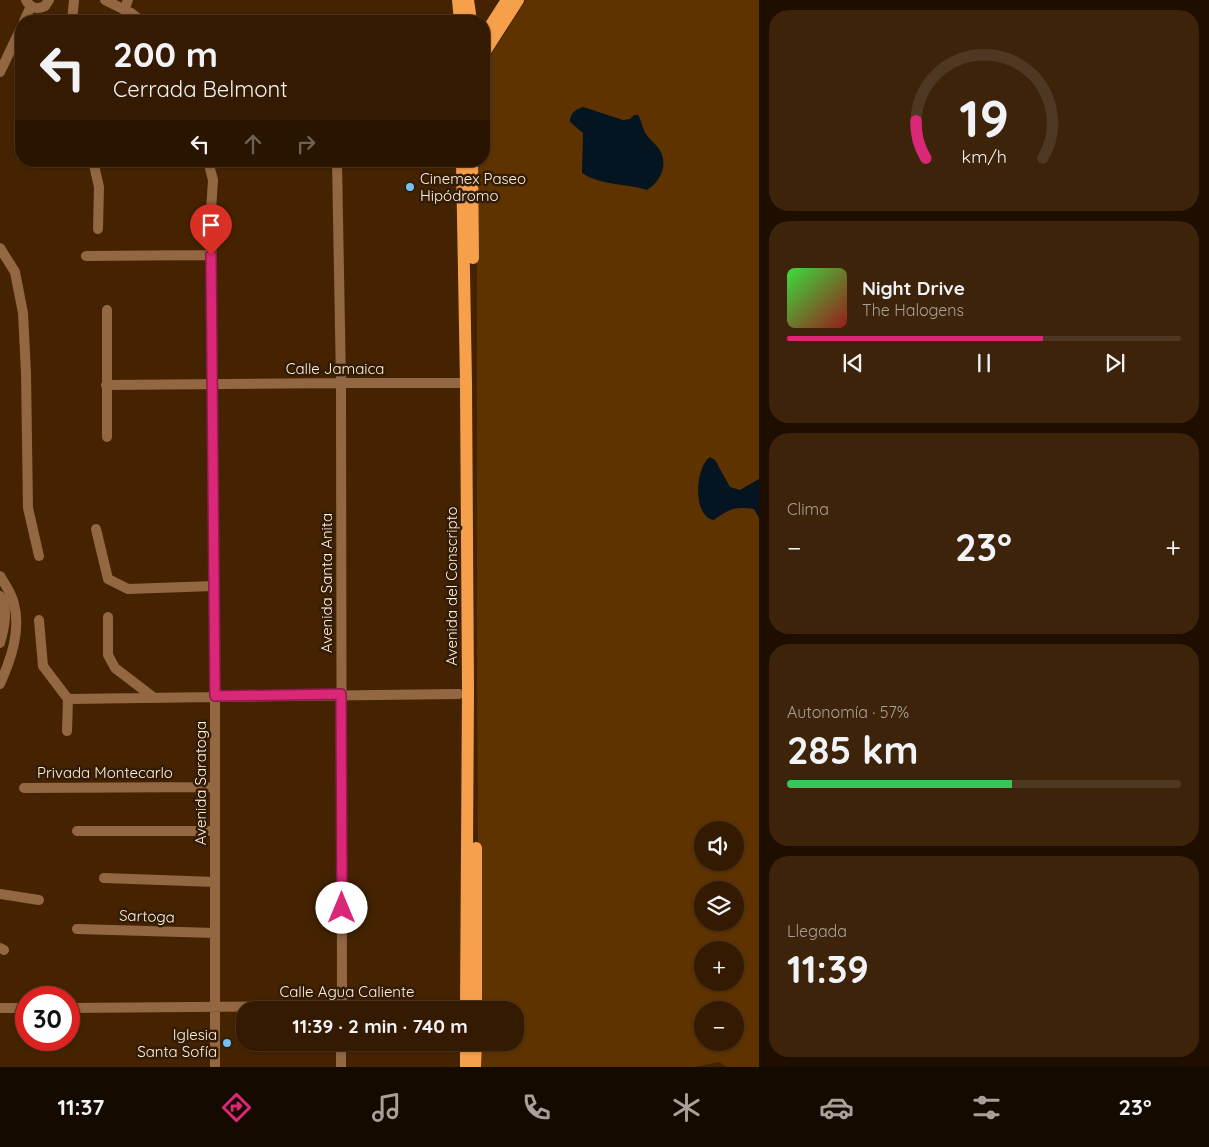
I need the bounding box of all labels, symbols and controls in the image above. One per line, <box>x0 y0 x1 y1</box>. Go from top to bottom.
text: 200 m <box>113 32 218 76</box>
icon: left <box>30 35 95 100</box>
text: Cerrada Belmont <box>113 75 288 103</box>
text: 19 <box>959 85 1009 150</box>
icon: left <box>186 130 214 158</box>
icon: ahead <box>239 130 267 158</box>
icon: right <box>292 130 320 158</box>
text: km/h <box>961 145 1007 167</box>
place label: Cinemex Paseo Hipódromo <box>420 169 526 205</box>
marker: Cinemex Paseo Hipódromo <box>404 181 416 193</box>
pin <box>190 204 232 255</box>
icon: arrive <box>197 211 225 239</box>
text: Night Drive <box>862 276 965 300</box>
text: The Halogens <box>862 300 964 320</box>
icon: previous <box>839 349 867 377</box>
icon: pause <box>970 349 998 377</box>
icon: next <box>1101 349 1129 377</box>
street label: Calle Jamaica <box>286 359 384 378</box>
text: Clima <box>787 499 829 519</box>
street label: Avenida del Conscripto <box>442 506 461 666</box>
street label: Avenida Santa Anita <box>317 513 336 653</box>
text: 23° <box>955 523 1012 571</box>
text: − <box>787 530 802 565</box>
text: + <box>1165 530 1181 565</box>
text: Autonomía · 57% <box>787 702 909 722</box>
street label: Avenida Saratoga <box>191 721 210 845</box>
text: 285 km <box>787 726 919 774</box>
street label: Privada Montecarlo <box>37 763 173 782</box>
map controls <box>694 821 744 1051</box>
button: sound <box>694 821 744 871</box>
position arrow <box>315 881 367 933</box>
button: layers <box>694 881 744 931</box>
street label: Sartoga <box>119 906 175 926</box>
text: Llegada <box>787 921 847 941</box>
button: + <box>694 941 744 991</box>
text: 11:39 <box>787 945 869 993</box>
street label: Calle Agua Caliente <box>279 982 415 1001</box>
speed limit sign: 30 <box>15 986 80 1051</box>
button: − <box>694 1001 744 1051</box>
text: 11:39 · 2 min · 740 m <box>292 1014 468 1038</box>
place label: Iglesia Santa Sofía <box>137 1025 217 1061</box>
marker: Iglesia Santa Sofía <box>221 1037 233 1049</box>
icon: directions <box>219 1090 254 1125</box>
icon: music <box>369 1090 404 1125</box>
icon: phone <box>519 1090 554 1125</box>
icon: climate <box>669 1090 704 1125</box>
icon: car <box>819 1090 854 1125</box>
icon: filters <box>969 1090 1004 1125</box>
text: 11:37 <box>57 1093 104 1121</box>
text: 23° <box>1119 1093 1152 1121</box>

